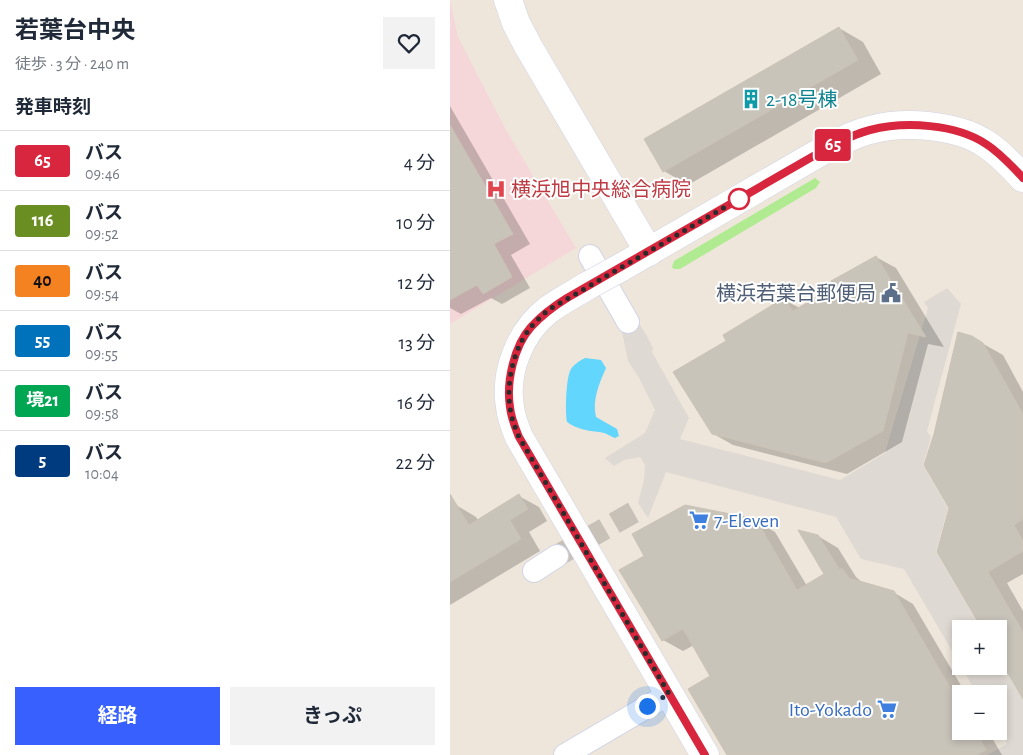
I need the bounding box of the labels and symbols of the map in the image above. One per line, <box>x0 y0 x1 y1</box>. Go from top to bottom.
building icon: 2-18号棟 <box>740 88 762 110</box>
place label: 2-18号棟 <box>766 89 838 110</box>
line badge: 65 <box>810 129 856 161</box>
hospital icon: 横浜旭中央総合病院 <box>485 178 507 200</box>
place label: 横浜旭中央総合病院 <box>511 178 691 200</box>
unlabelled marker <box>728 188 750 210</box>
public building icon: 横浜若葉台郵便局 <box>880 282 902 304</box>
place label: 横浜若葉台郵便局 <box>716 283 876 304</box>
supermarket icon: 7-Eleven <box>688 509 710 531</box>
place label: 7-Eleven <box>714 511 779 531</box>
your location <box>635 694 660 719</box>
supermarket icon: Ito-Yokado <box>876 698 898 720</box>
place label: Ito-Yokado <box>789 700 872 720</box>

